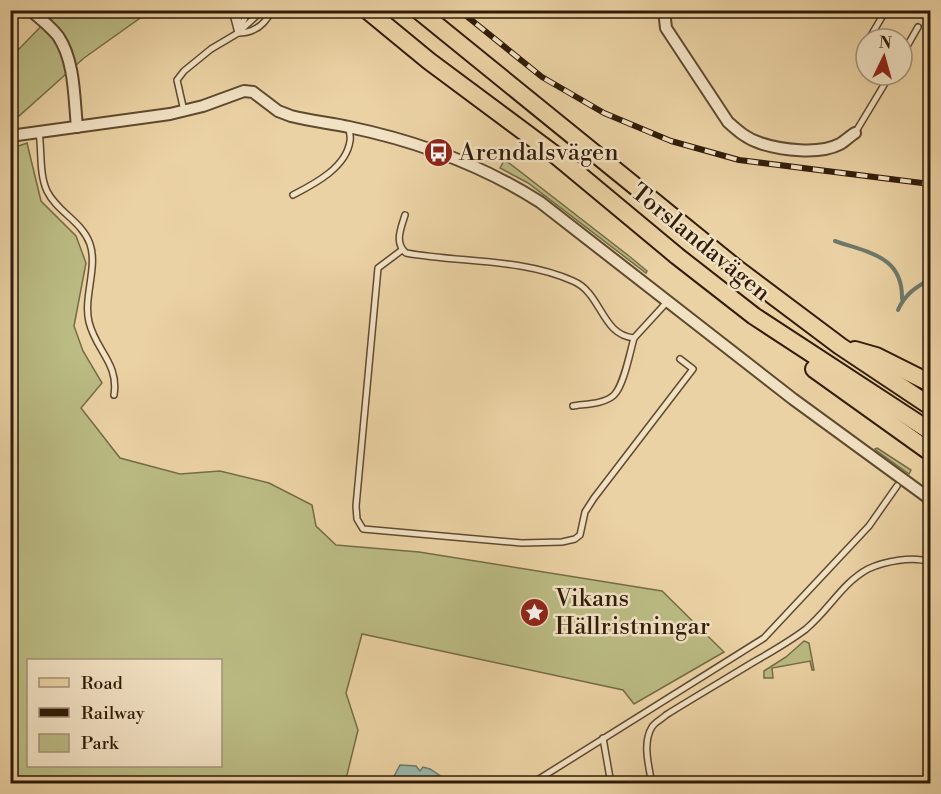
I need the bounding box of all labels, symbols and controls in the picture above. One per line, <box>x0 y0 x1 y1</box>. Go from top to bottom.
north arrow <box>854 27 914 87</box>
text: N <box>878 33 893 54</box>
bus stop icon: Arendalsvägen <box>422 136 454 168</box>
place label: Arendalsvägen <box>458 138 619 168</box>
street label: Torslandavägen <box>625 177 776 308</box>
place label: Vikans Hällristningar <box>554 584 710 642</box>
place icon: Vikans Hällristningar <box>518 596 550 628</box>
legend <box>27 659 222 767</box>
text: Road <box>81 672 124 695</box>
text: Railway <box>81 702 145 725</box>
text: Park <box>81 732 120 755</box>

